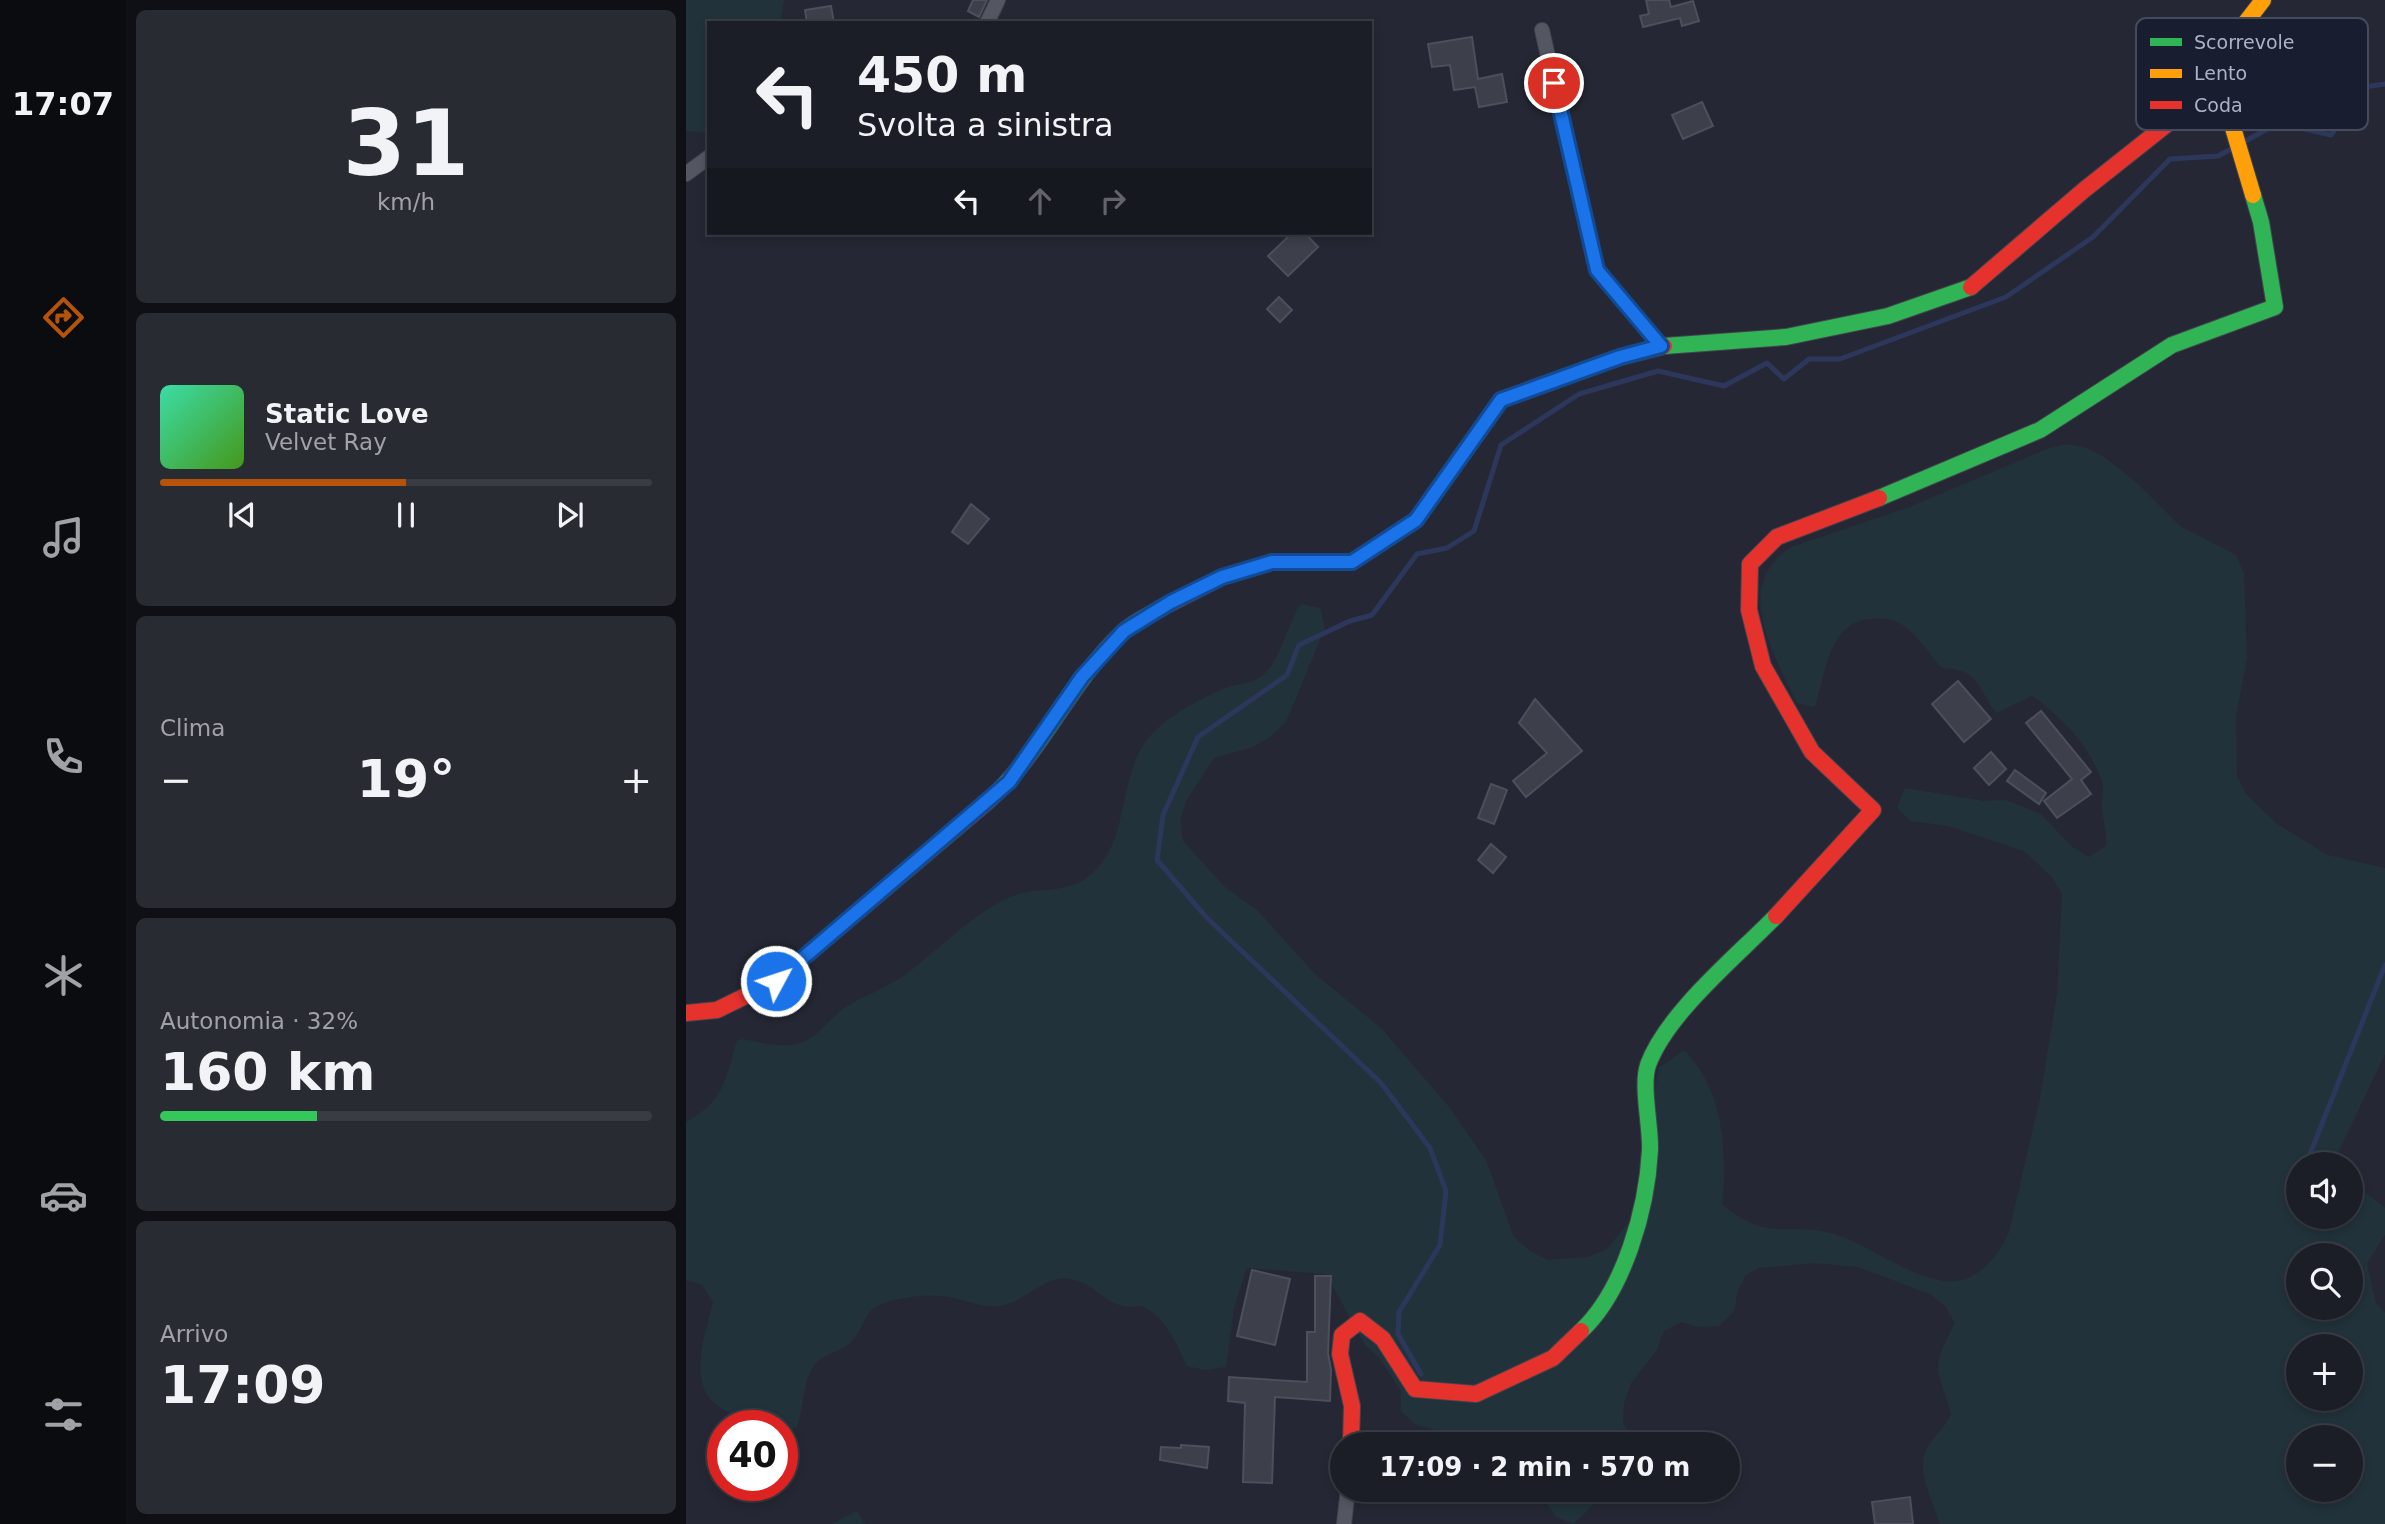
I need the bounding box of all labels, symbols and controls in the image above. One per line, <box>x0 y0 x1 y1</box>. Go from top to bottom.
legend <box>2136 18 2368 130</box>
text: Scorrevole <box>2194 31 2295 53</box>
text: 450 m <box>857 47 1027 104</box>
icon: left <box>742 49 833 140</box>
pin <box>1524 53 1584 113</box>
text: Lento <box>2194 62 2247 84</box>
icon: arrive <box>1535 64 1573 102</box>
text: 17:07 <box>12 85 114 123</box>
text: 31 <box>343 91 469 196</box>
text: Coda <box>2194 94 2243 116</box>
text: Svolta a sinistra <box>857 106 1114 144</box>
icon: left <box>948 182 986 220</box>
icon: ahead <box>1021 182 1059 220</box>
icon: right <box>1094 182 1132 220</box>
text: km/h <box>377 189 435 215</box>
icon: directions <box>39 293 88 342</box>
text: Static Love <box>265 399 429 429</box>
text: Velvet Ray <box>265 429 387 455</box>
icon: previous <box>223 496 261 534</box>
icon: pause <box>387 496 425 534</box>
icon: next <box>551 496 589 534</box>
icon: music <box>39 513 88 562</box>
text: Clima <box>160 715 225 741</box>
icon: phone <box>39 732 88 781</box>
text: 19° <box>357 749 455 809</box>
text: − <box>160 758 192 802</box>
text: + <box>620 758 652 802</box>
position arrow <box>739 944 813 1018</box>
icon: climate <box>39 951 88 1000</box>
text: Autonomia · 32% <box>160 1008 358 1034</box>
text: 160 km <box>160 1042 375 1102</box>
map controls <box>2286 1152 2363 1502</box>
button: sound <box>2286 1152 2363 1229</box>
icon: car <box>39 1171 88 1220</box>
button: search <box>2286 1243 2363 1320</box>
text: Arrivo <box>160 1321 228 1347</box>
button: + <box>2286 1334 2363 1411</box>
text: 17:09 <box>160 1355 326 1415</box>
icon: filters <box>39 1390 88 1439</box>
speed limit sign: 40 <box>707 1410 798 1501</box>
button: − <box>2286 1425 2363 1502</box>
text: 17:09 · 2 min · 570 m <box>1380 1452 1690 1482</box>

